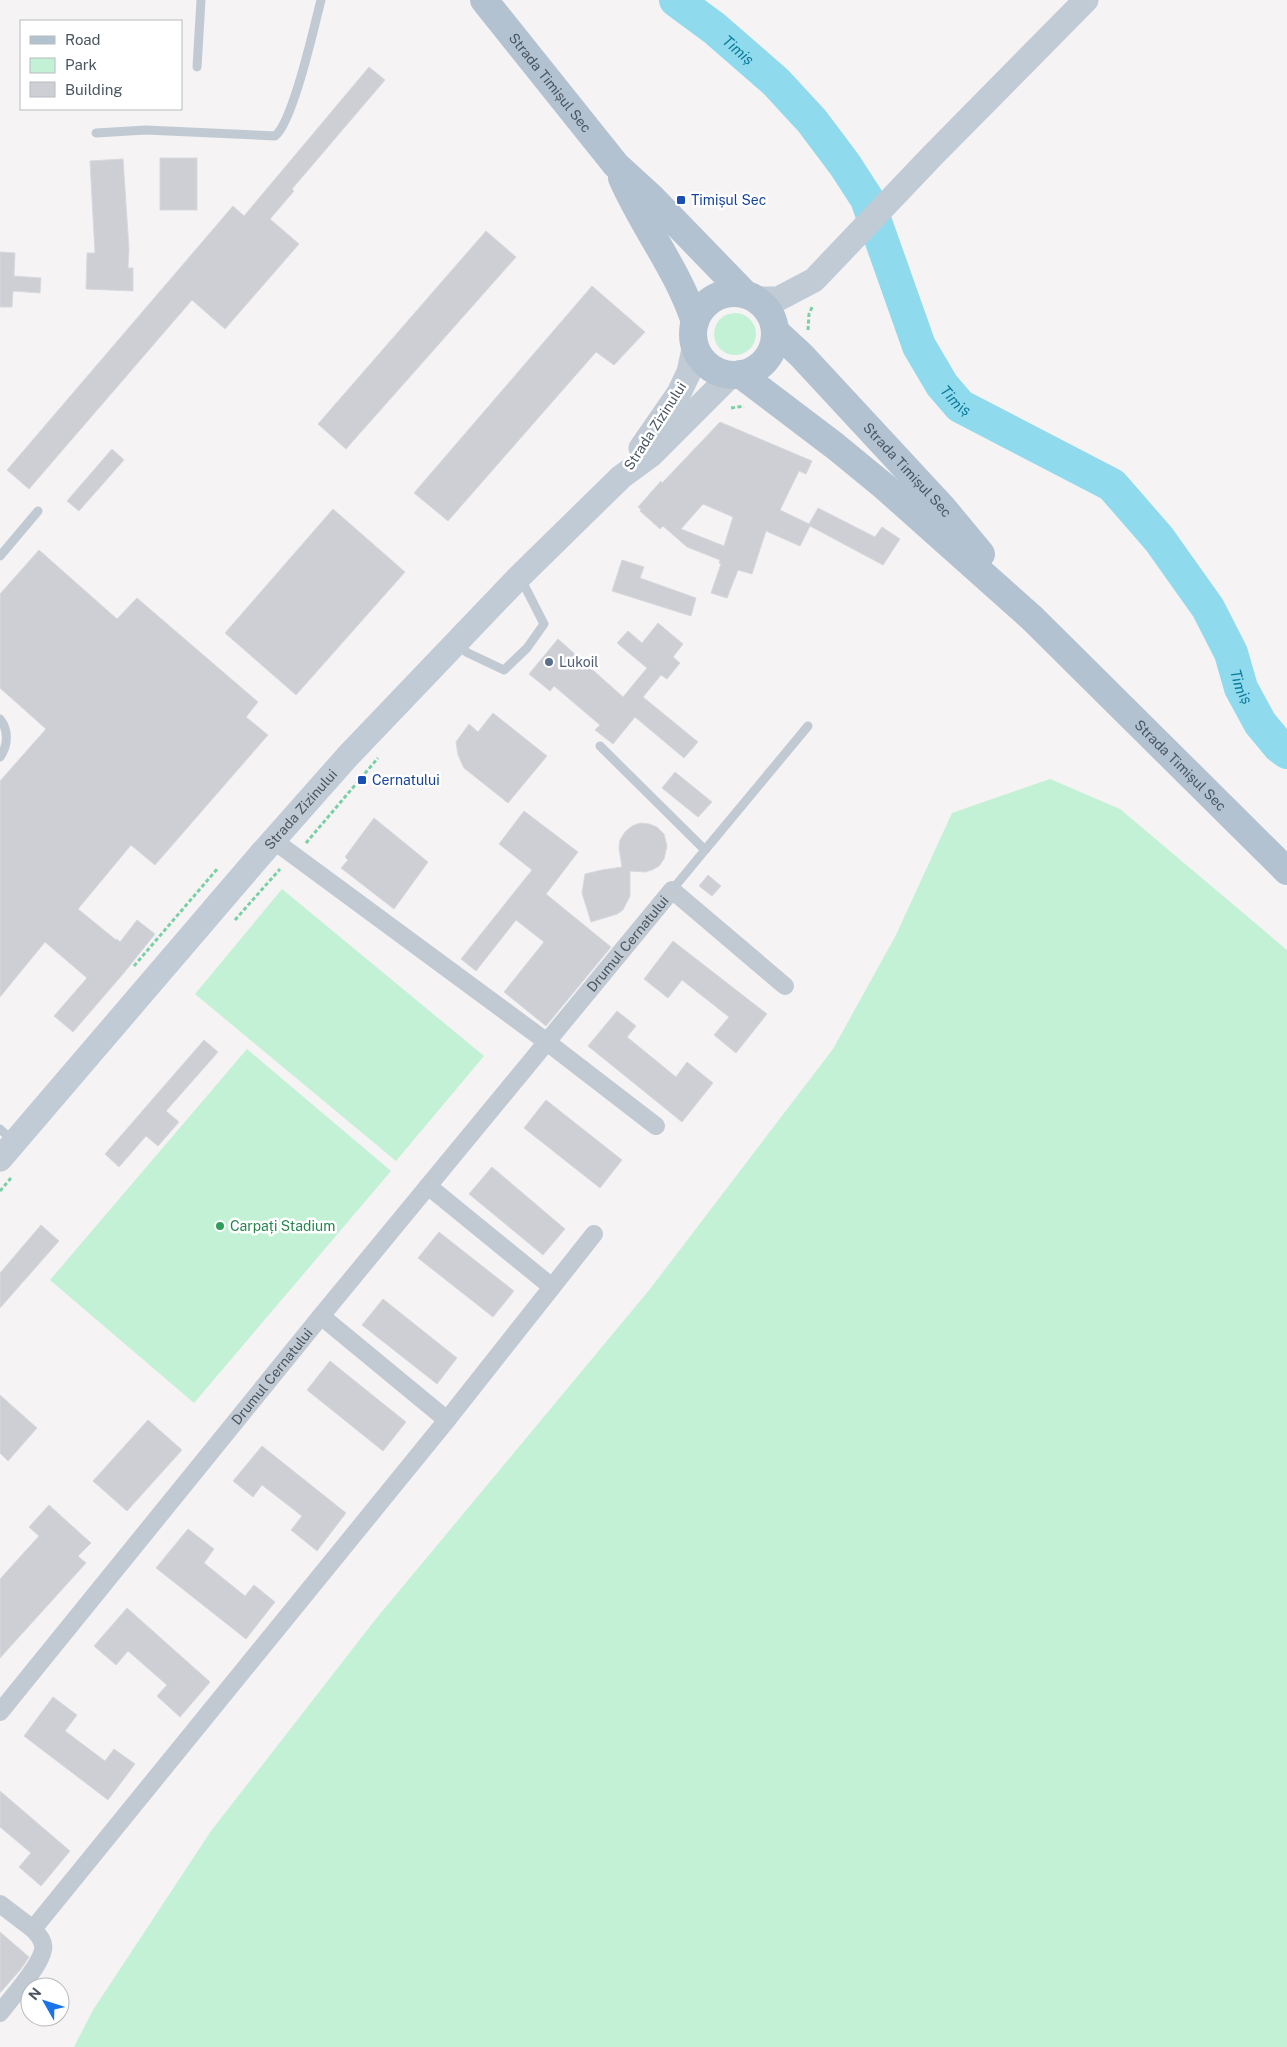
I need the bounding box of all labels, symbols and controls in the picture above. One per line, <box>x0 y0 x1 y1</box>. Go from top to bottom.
legend <box>20 20 182 110</box>
street label: Strada Timișul Sec <box>506 30 595 136</box>
text: Road <box>65 31 101 48</box>
water label: Timiș <box>720 31 758 68</box>
text: Park <box>65 56 97 73</box>
text: Building <box>65 81 123 98</box>
place label: Timișul Sec <box>691 192 766 208</box>
marker: Timișul Sec <box>675 194 687 206</box>
street label: Strada Zizinului <box>621 379 689 473</box>
water label: Timiș <box>937 382 974 419</box>
street label: Strada Timișul Sec <box>860 419 955 520</box>
place label: Lukoil <box>559 654 599 670</box>
marker: Lukoil <box>543 656 555 668</box>
water label: Timiș <box>1228 667 1256 707</box>
street label: Strada Timișul Sec <box>1131 717 1230 814</box>
street label: Strada Zizinului <box>261 766 340 853</box>
place label: Cernatului <box>372 772 440 788</box>
marker: Cernatului <box>356 774 368 786</box>
street label: Drumul Cernatului <box>584 893 672 995</box>
place label: Carpați Stadium <box>230 1218 335 1234</box>
marker: Carpați Stadium <box>214 1220 226 1232</box>
street label: Drumul Cernatului <box>228 1325 316 1428</box>
north arrow <box>20 1977 70 2027</box>
text: N <box>25 1985 45 2003</box>

